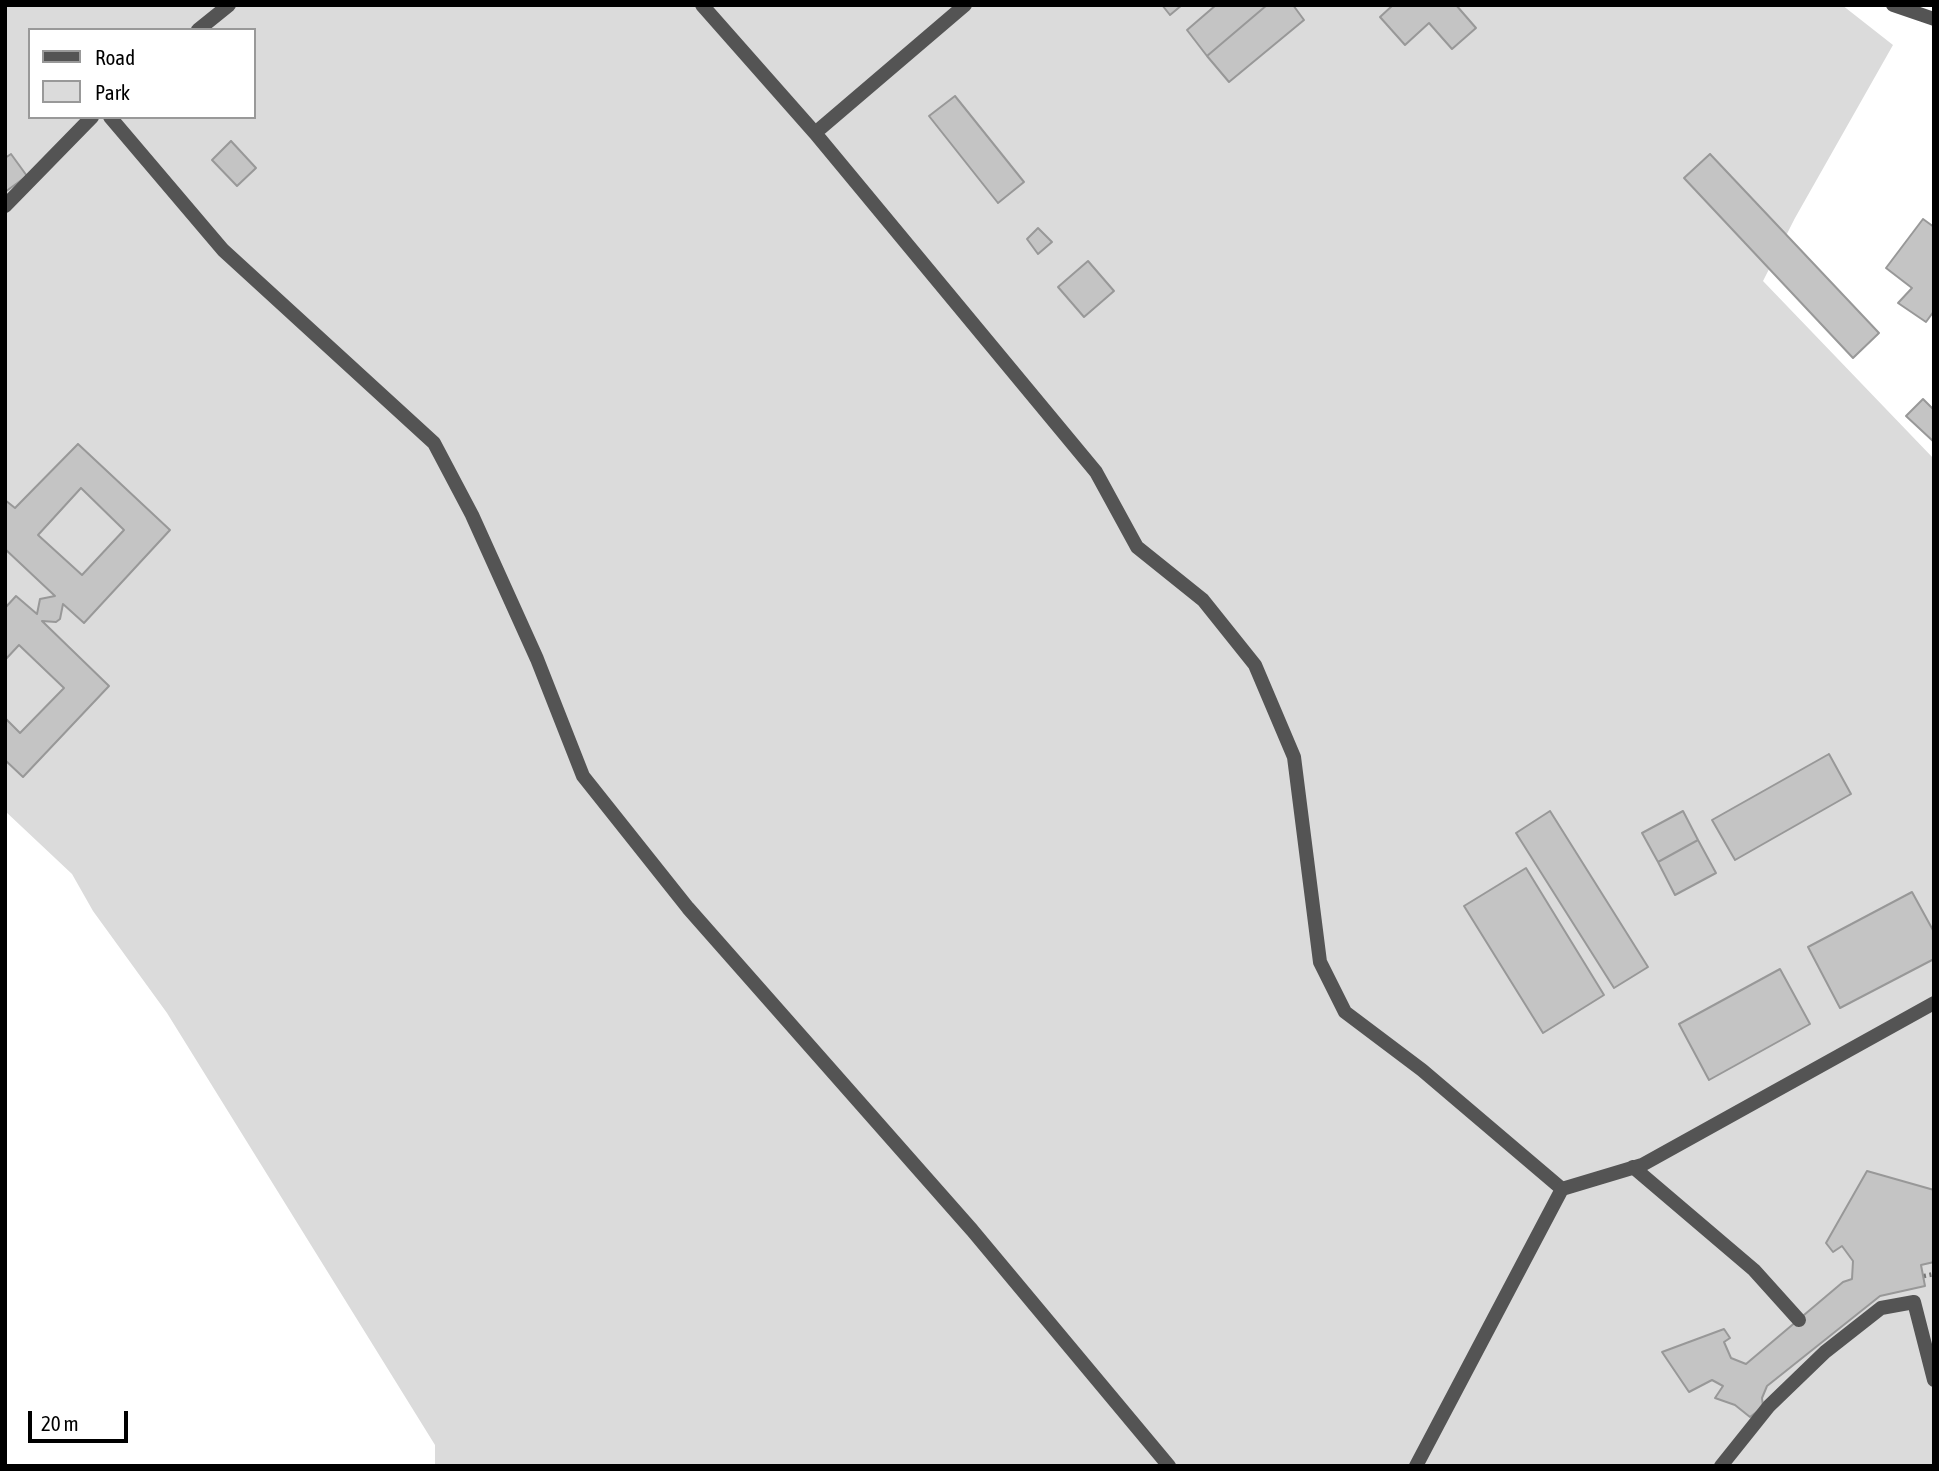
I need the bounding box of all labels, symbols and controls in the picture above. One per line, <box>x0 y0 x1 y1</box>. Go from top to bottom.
legend <box>28 28 256 119</box>
text: Road <box>95 45 135 69</box>
text: Park <box>95 80 130 104</box>
scale bar <box>32 1398 131 1442</box>
text: 20 m <box>41 1411 79 1435</box>

